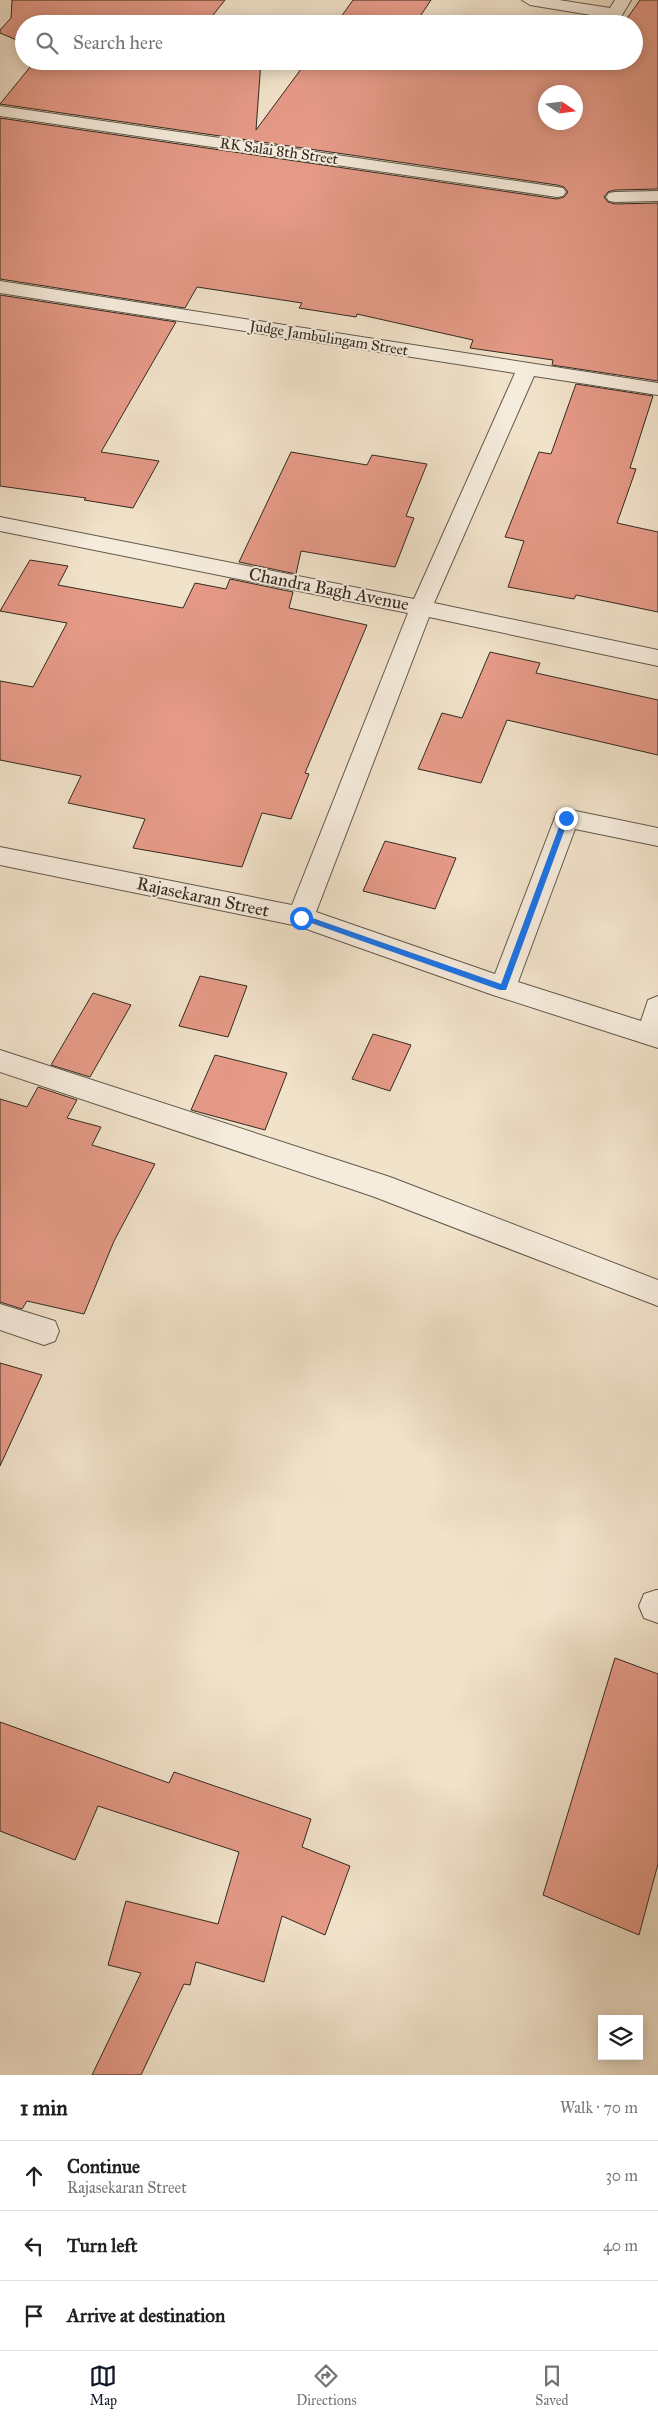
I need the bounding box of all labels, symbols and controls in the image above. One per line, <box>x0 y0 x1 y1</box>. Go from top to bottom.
search box <box>15 15 643 70</box>
icon: search <box>33 29 61 57</box>
text: Search here <box>73 31 163 54</box>
north arrow <box>538 85 583 130</box>
street label: RK Salai 8th Street <box>219 134 340 168</box>
street label: Judge Jambulingam Street <box>246 316 410 361</box>
street label: Chandra Bagh Avenue <box>247 563 411 616</box>
route end <box>555 807 578 830</box>
street label: Rajasekaran Street <box>135 872 272 922</box>
route start <box>290 907 313 930</box>
map controls <box>598 2015 643 2060</box>
button: layers <box>598 2015 643 2060</box>
text: 1 min <box>20 2095 68 2121</box>
text: Walk · 70 m <box>560 2098 638 2117</box>
text: Continue <box>67 2155 140 2178</box>
icon: ahead <box>20 2162 48 2190</box>
text: 30 m <box>605 2166 638 2185</box>
text: Rajasekaran Street <box>67 2178 187 2197</box>
icon: left <box>20 2232 48 2260</box>
text: Turn left <box>67 2234 137 2257</box>
text: 40 m <box>603 2236 638 2255</box>
icon: arrive <box>20 2302 48 2330</box>
text: Arrive at destination <box>67 2304 225 2327</box>
tab: Map <box>89 2362 117 2409</box>
tab: Directions <box>296 2362 357 2409</box>
tab: Saved <box>535 2362 569 2409</box>

